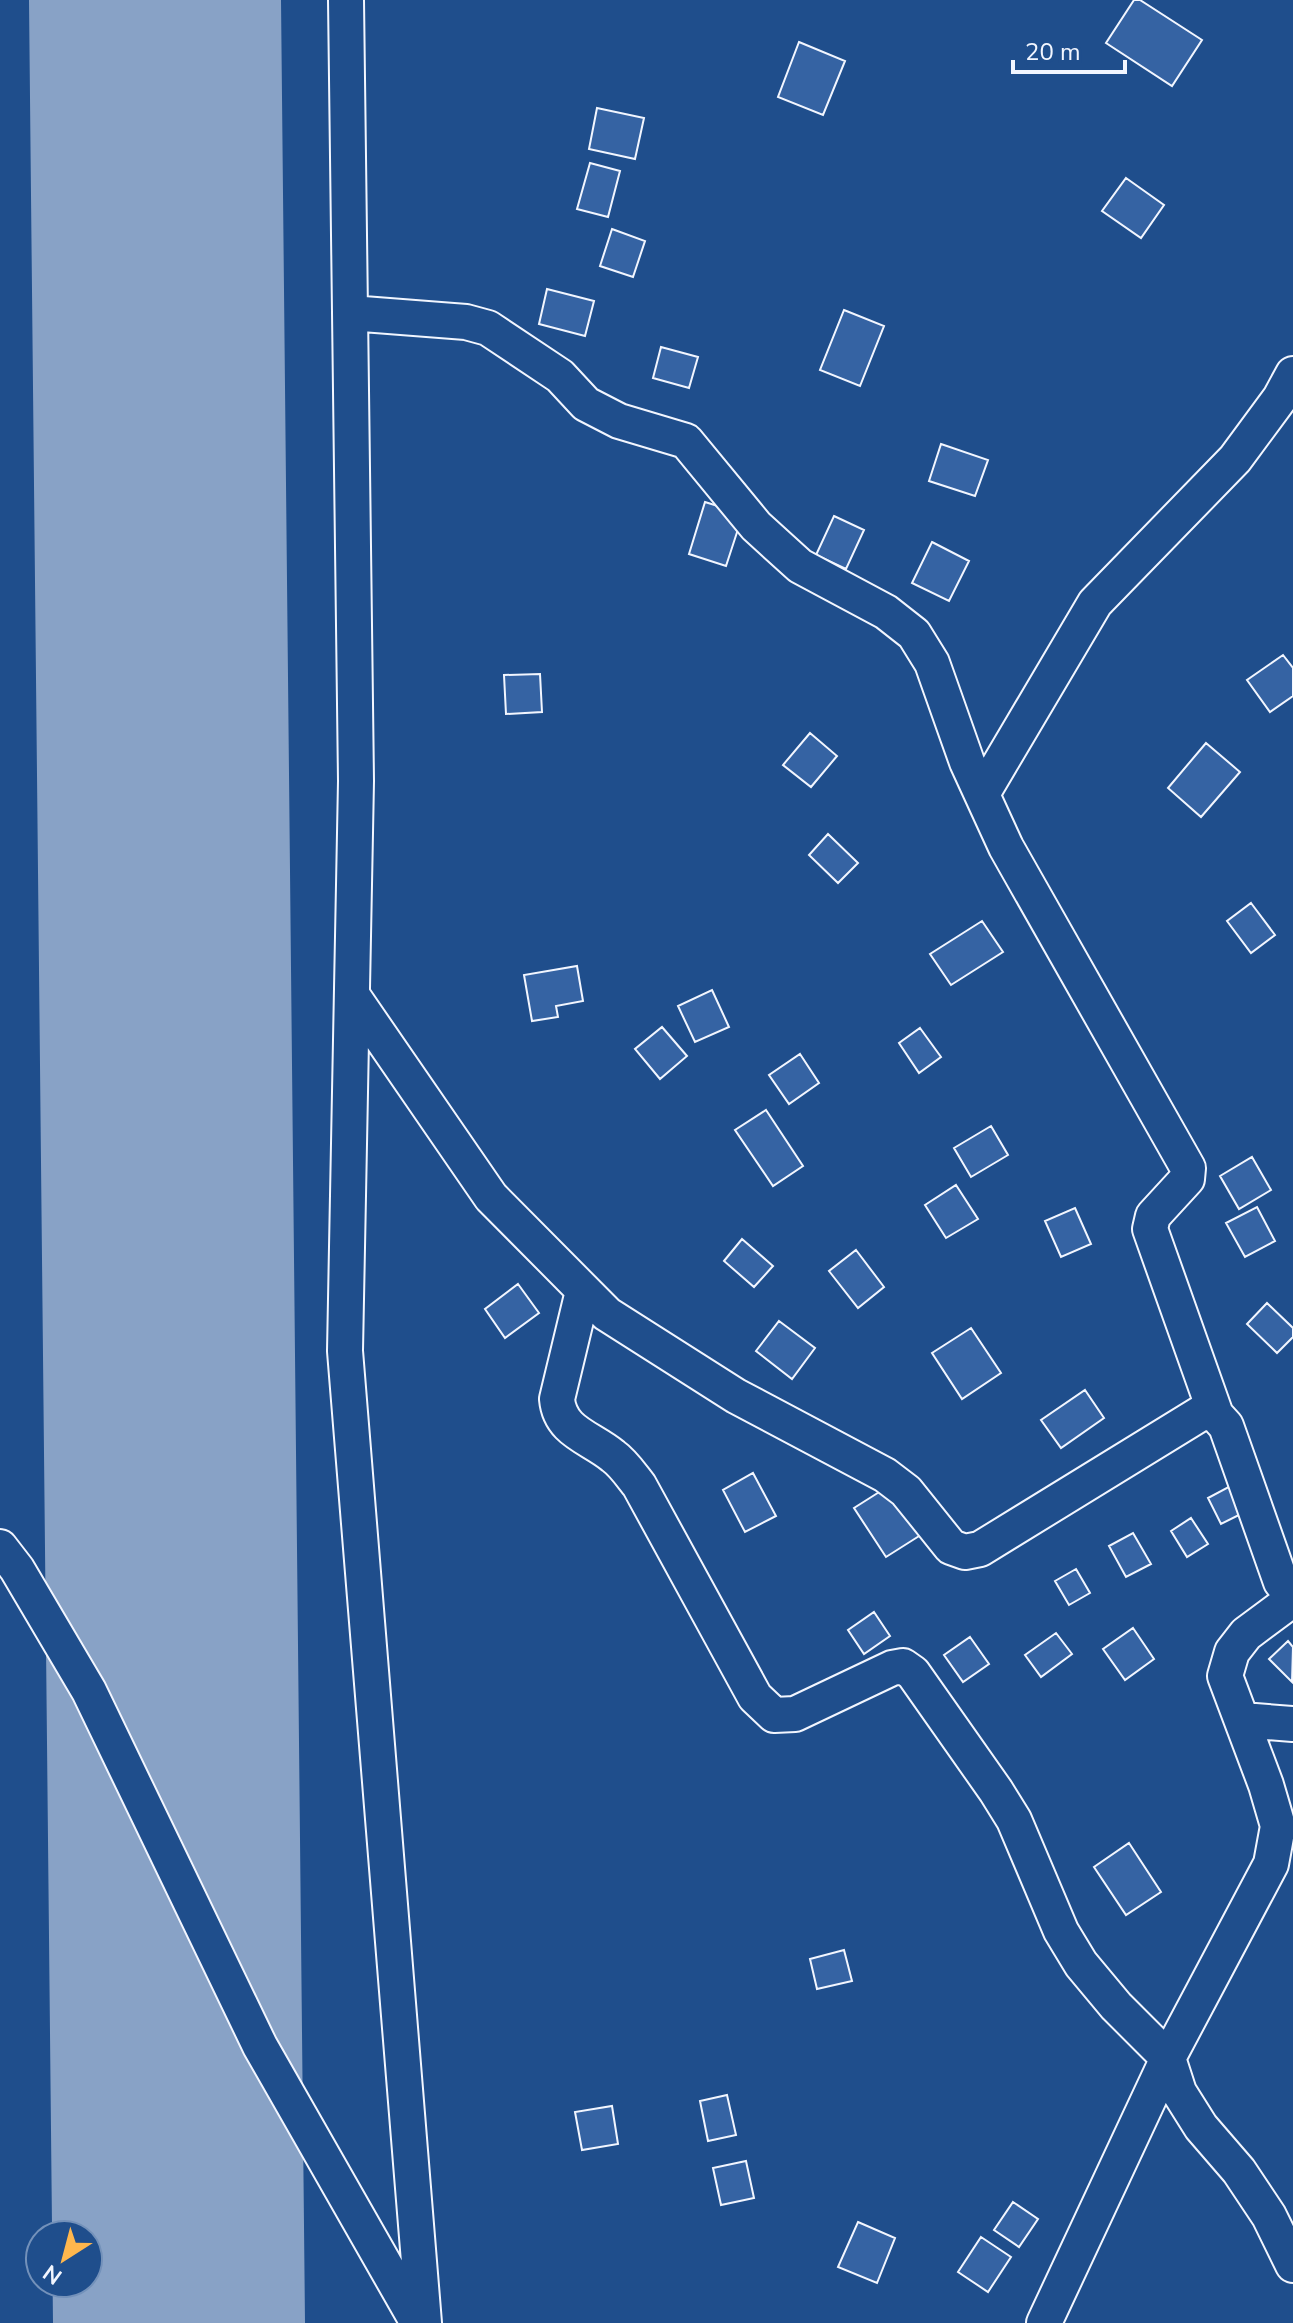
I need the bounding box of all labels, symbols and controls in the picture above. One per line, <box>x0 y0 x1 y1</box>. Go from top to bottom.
scale bar <box>1013 24 1125 74</box>
text: 20 m <box>1025 36 1081 68</box>
north arrow <box>24 2219 104 2299</box>
text: N <box>37 2257 68 2291</box>

